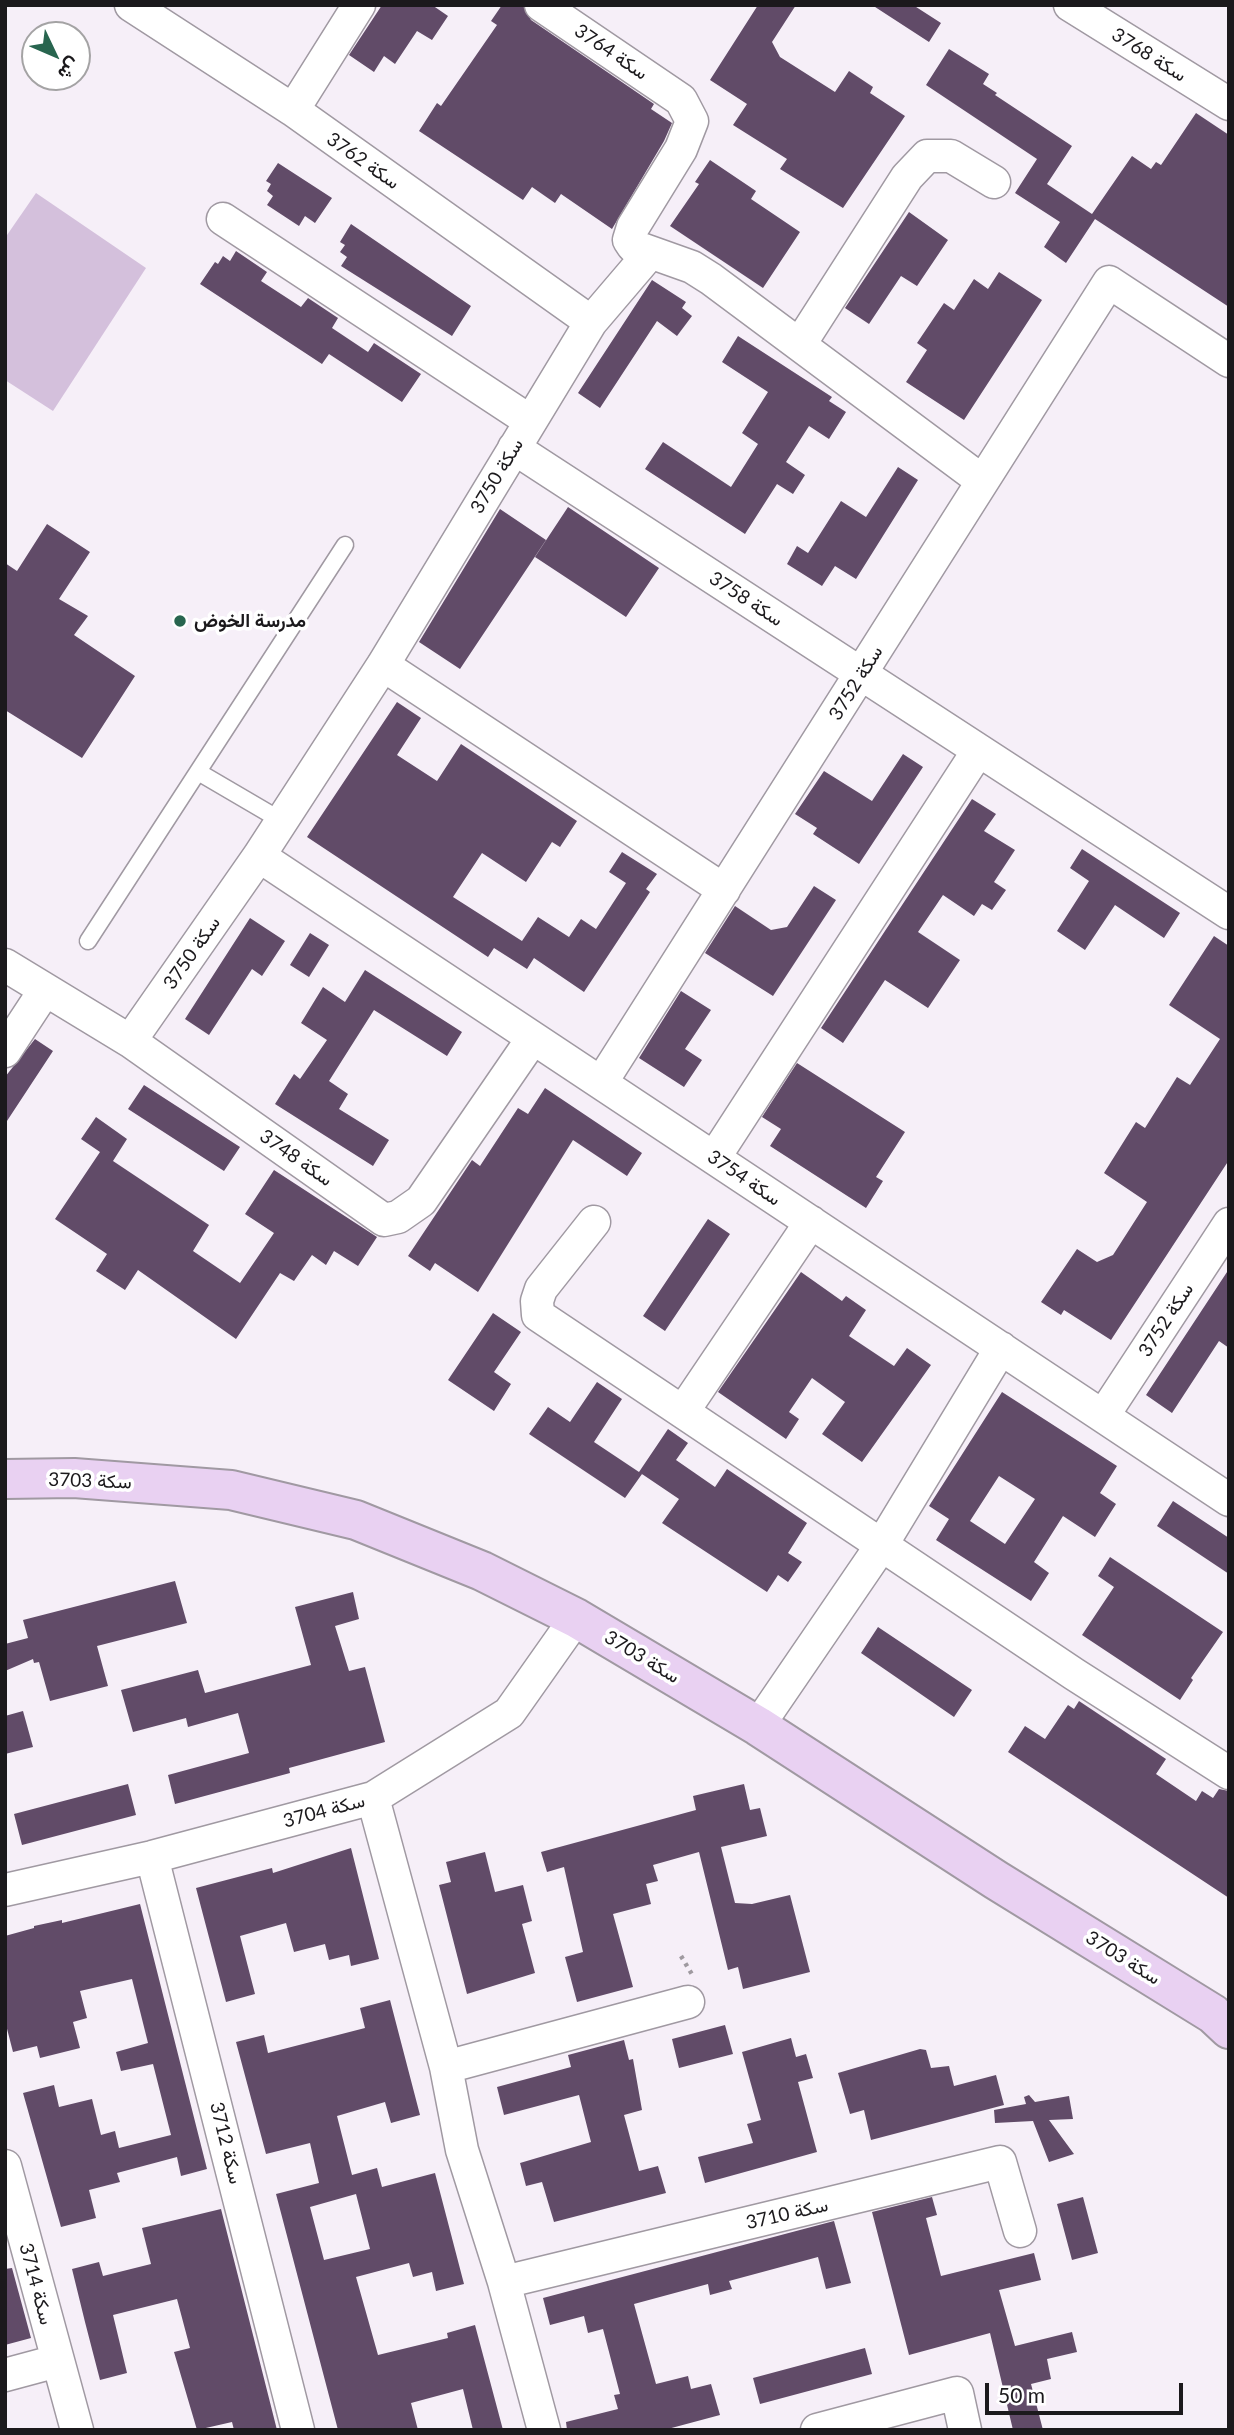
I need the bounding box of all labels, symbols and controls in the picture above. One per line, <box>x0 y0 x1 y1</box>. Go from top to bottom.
street label: سكة 3764 <box>570 19 652 85</box>
north arrow <box>21 21 91 91</box>
street label: سكة 3768 <box>1108 23 1190 87</box>
text: ش <box>54 53 86 86</box>
street label: سكة 3762 <box>322 128 404 194</box>
street label: سكة 3750 <box>466 434 528 518</box>
street label: سكة 3758 <box>705 567 787 631</box>
place label: مدرسة الخوض <box>194 610 306 632</box>
marker: مدرسة الخوض <box>172 613 188 629</box>
street label: سكة 3752 <box>824 642 888 724</box>
street label: سكة 3750 <box>159 912 225 994</box>
street label: سكة 3748 <box>255 1125 337 1191</box>
street label: سكة 3754 <box>703 1145 785 1211</box>
street label: سكة 3752 <box>1134 1279 1198 1361</box>
street label: سكة 3703 <box>48 1468 132 1494</box>
street label: سكة 3703 <box>600 1626 684 1688</box>
street label: سكة 3704 <box>281 1789 367 1833</box>
street label: سكة 3703 <box>1082 1926 1164 1990</box>
street label: سكة 3712 <box>205 2100 247 2186</box>
street label: سكة 3710 <box>744 2194 830 2234</box>
street label: سكة 3714 <box>14 2241 58 2327</box>
scale bar <box>989 2368 1187 2412</box>
text: 50 m <box>998 2382 1045 2407</box>

